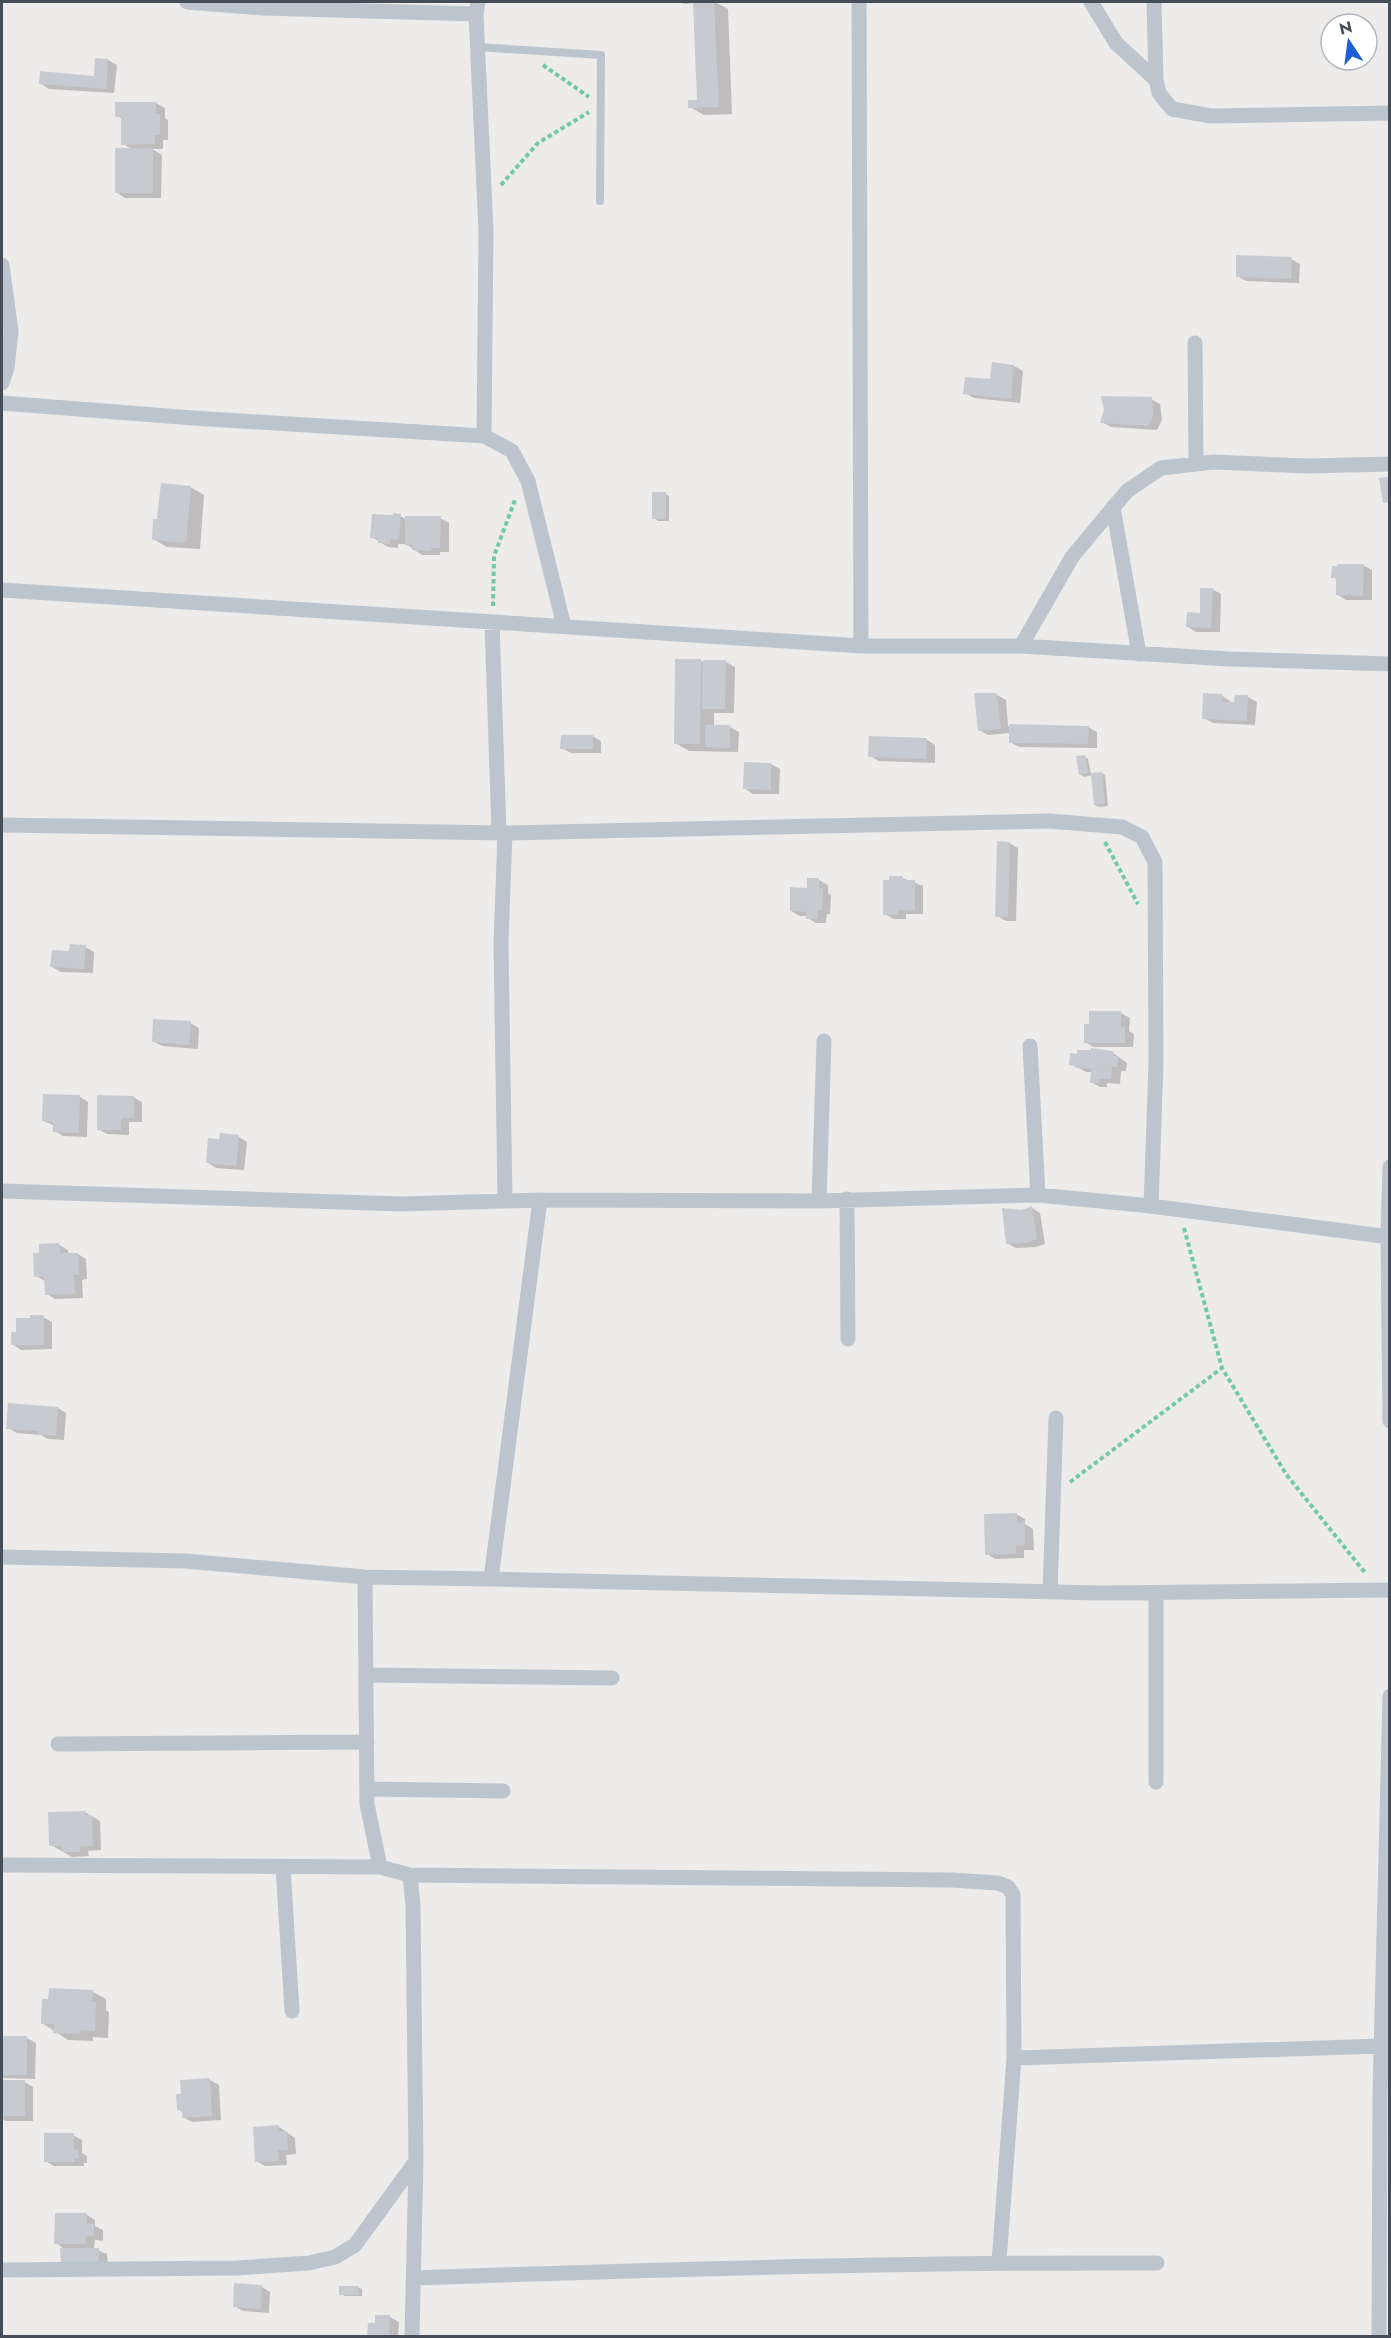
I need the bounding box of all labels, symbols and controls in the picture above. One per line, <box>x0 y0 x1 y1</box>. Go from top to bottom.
north arrow <box>1319 12 1379 72</box>
text: N <box>1337 15 1355 41</box>

